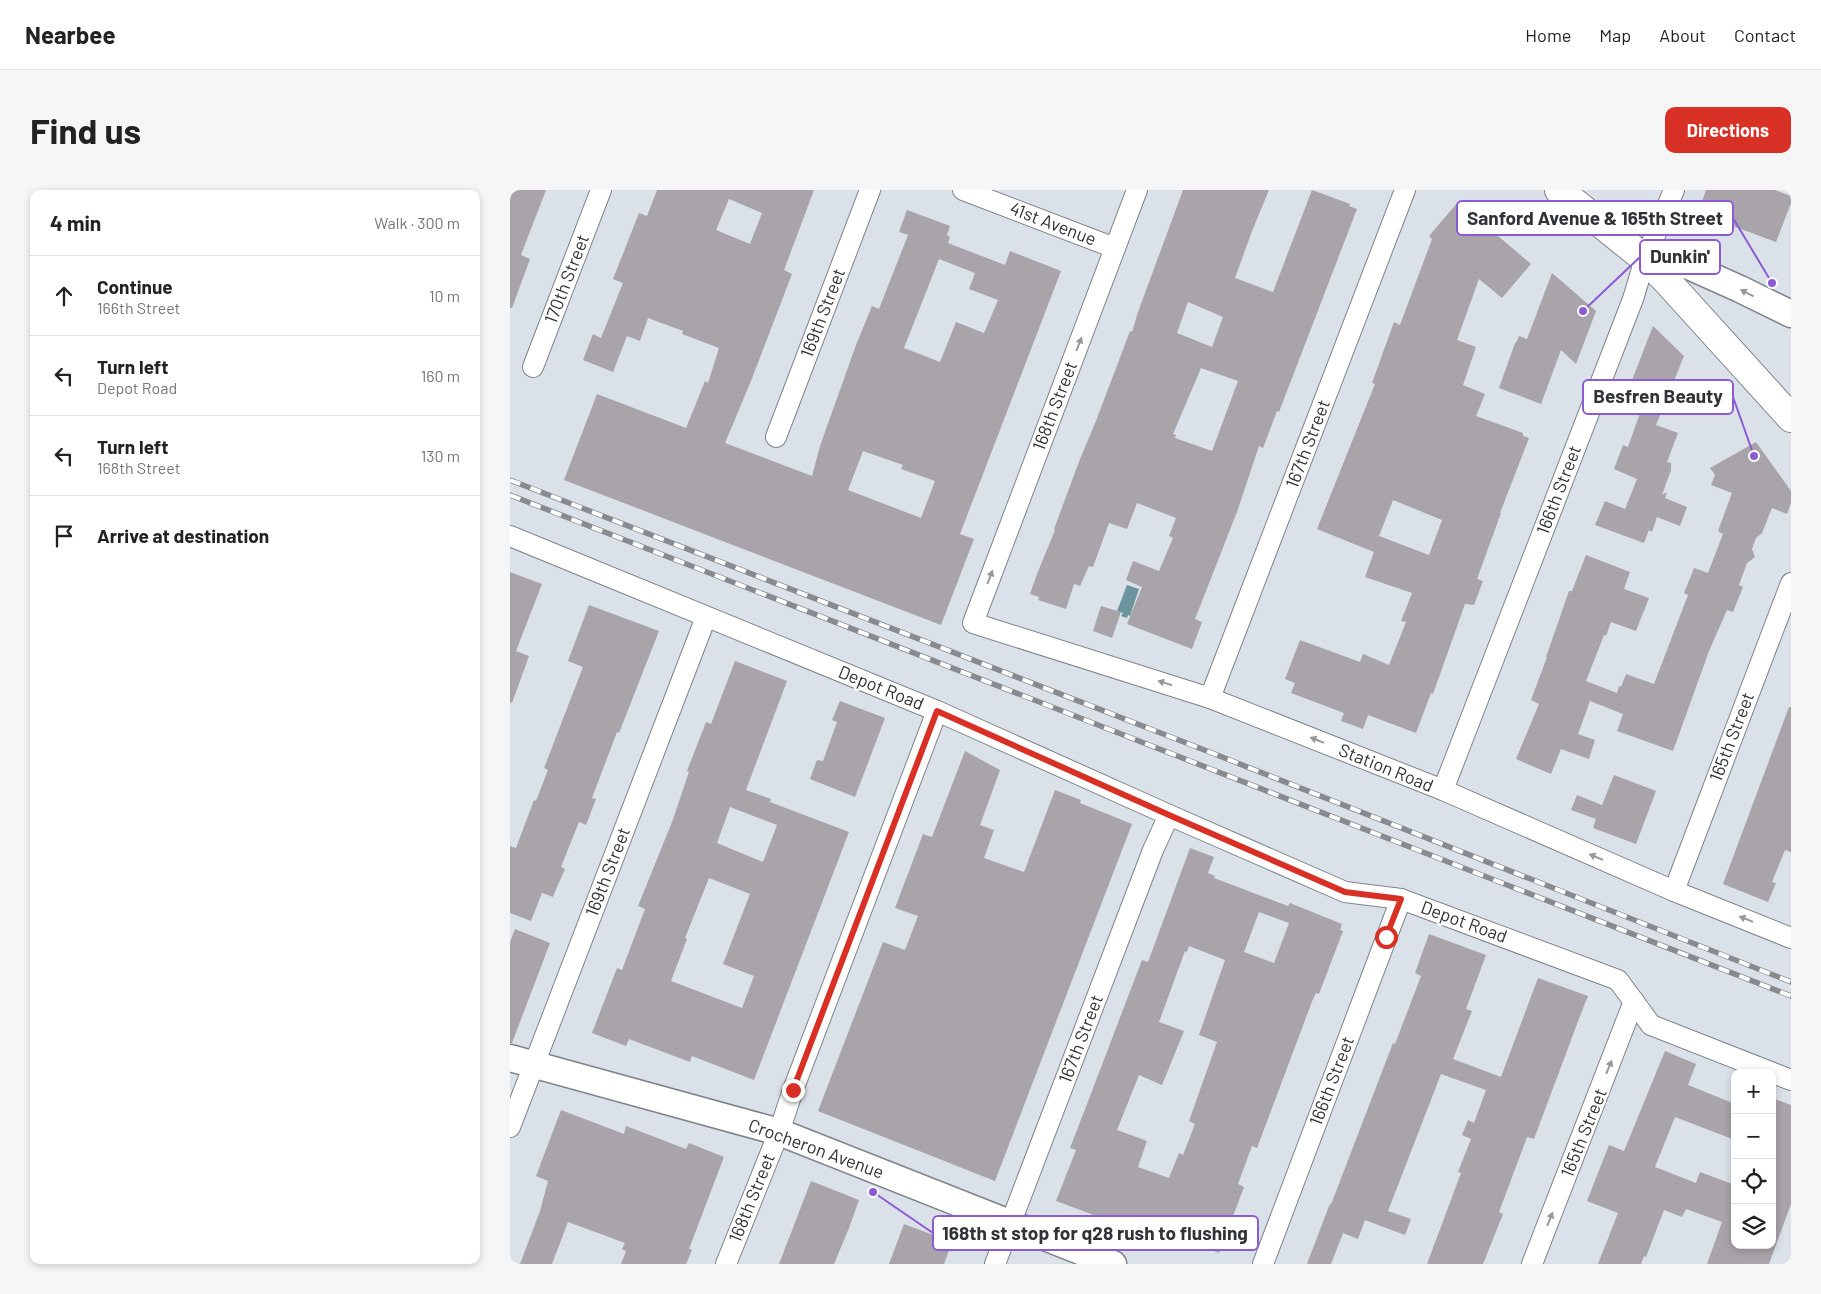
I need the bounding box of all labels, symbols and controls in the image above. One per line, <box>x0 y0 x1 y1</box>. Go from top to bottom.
text: Nearbee <box>25 20 116 49</box>
text: Home <box>1525 24 1571 46</box>
text: Map <box>1599 24 1631 46</box>
text: About <box>1659 24 1706 46</box>
text: Contact <box>1734 24 1796 46</box>
button: Directions <box>1665 107 1791 153</box>
text: Find us <box>30 109 141 151</box>
street label: 41st Avenue <box>1007 197 1100 250</box>
callout: Sanford Avenue & 165th Street <box>1457 201 1733 235</box>
text: Sanford Avenue & 165th Street <box>1467 206 1723 229</box>
text: 4 min <box>50 210 101 235</box>
text: Walk · 300 m <box>374 213 460 232</box>
street label: 170th Street <box>539 231 593 326</box>
callout: Dunkin' <box>1640 240 1720 274</box>
text: Dunkin' <box>1650 244 1710 267</box>
street label: 169th Street <box>795 265 849 360</box>
text: Continue <box>97 275 173 298</box>
icon: ahead <box>50 282 78 310</box>
text: 10 m <box>429 286 460 305</box>
one-way arrow <box>1740 289 1755 297</box>
text: 166th Street <box>97 298 180 317</box>
one-way arrow <box>1076 336 1083 351</box>
text: Turn left <box>97 355 168 378</box>
street label: 168th Street <box>1027 358 1081 453</box>
icon: left <box>50 362 78 390</box>
text: 160 m <box>421 366 460 385</box>
text: Depot Road <box>97 378 177 397</box>
callout: Besfren Beauty <box>1583 380 1733 414</box>
text: Besfren Beauty <box>1593 384 1723 407</box>
street label: 167th Street <box>1280 396 1334 491</box>
text: Turn left <box>97 435 168 458</box>
icon: left <box>50 442 78 470</box>
street label: 166th Street <box>1531 442 1585 537</box>
text: 130 m <box>421 446 460 465</box>
text: 168th Street <box>97 458 181 477</box>
icon: arrive <box>50 522 78 550</box>
text: Arrive at destination <box>97 524 269 547</box>
one-way arrow <box>986 569 994 584</box>
street label: Depot Road <box>835 660 927 714</box>
one-way arrow <box>1157 679 1172 687</box>
street label: 165th Street <box>1704 689 1758 784</box>
one-way arrow <box>1310 736 1324 744</box>
street label: Station Road <box>1336 738 1437 796</box>
street label: 169th Street <box>580 824 634 919</box>
one-way arrow <box>1589 852 1603 860</box>
street label: Depot Road <box>1418 895 1510 947</box>
one-way arrow <box>1739 915 1753 923</box>
route start <box>1375 926 1398 949</box>
street label: 167th Street <box>1053 991 1107 1086</box>
street label: 166th Street <box>1304 1033 1358 1128</box>
one-way arrow <box>1606 1060 1613 1075</box>
map controls <box>1731 1069 1776 1249</box>
button: + <box>1731 1069 1776 1114</box>
route end <box>782 1079 805 1102</box>
street label: 165th Street <box>1555 1085 1611 1180</box>
street label: Crocheron Avenue <box>746 1113 887 1183</box>
button: − <box>1731 1114 1776 1159</box>
street label: 168th Street <box>723 1150 779 1245</box>
button: locate <box>1731 1159 1776 1204</box>
button: layers <box>1731 1204 1776 1249</box>
one-way arrow <box>1546 1212 1554 1226</box>
callout: 168th st stop for q28 rush to flushing <box>933 1216 1258 1250</box>
text: 168th st stop for q28 rush to flushing <box>942 1221 1248 1244</box>

